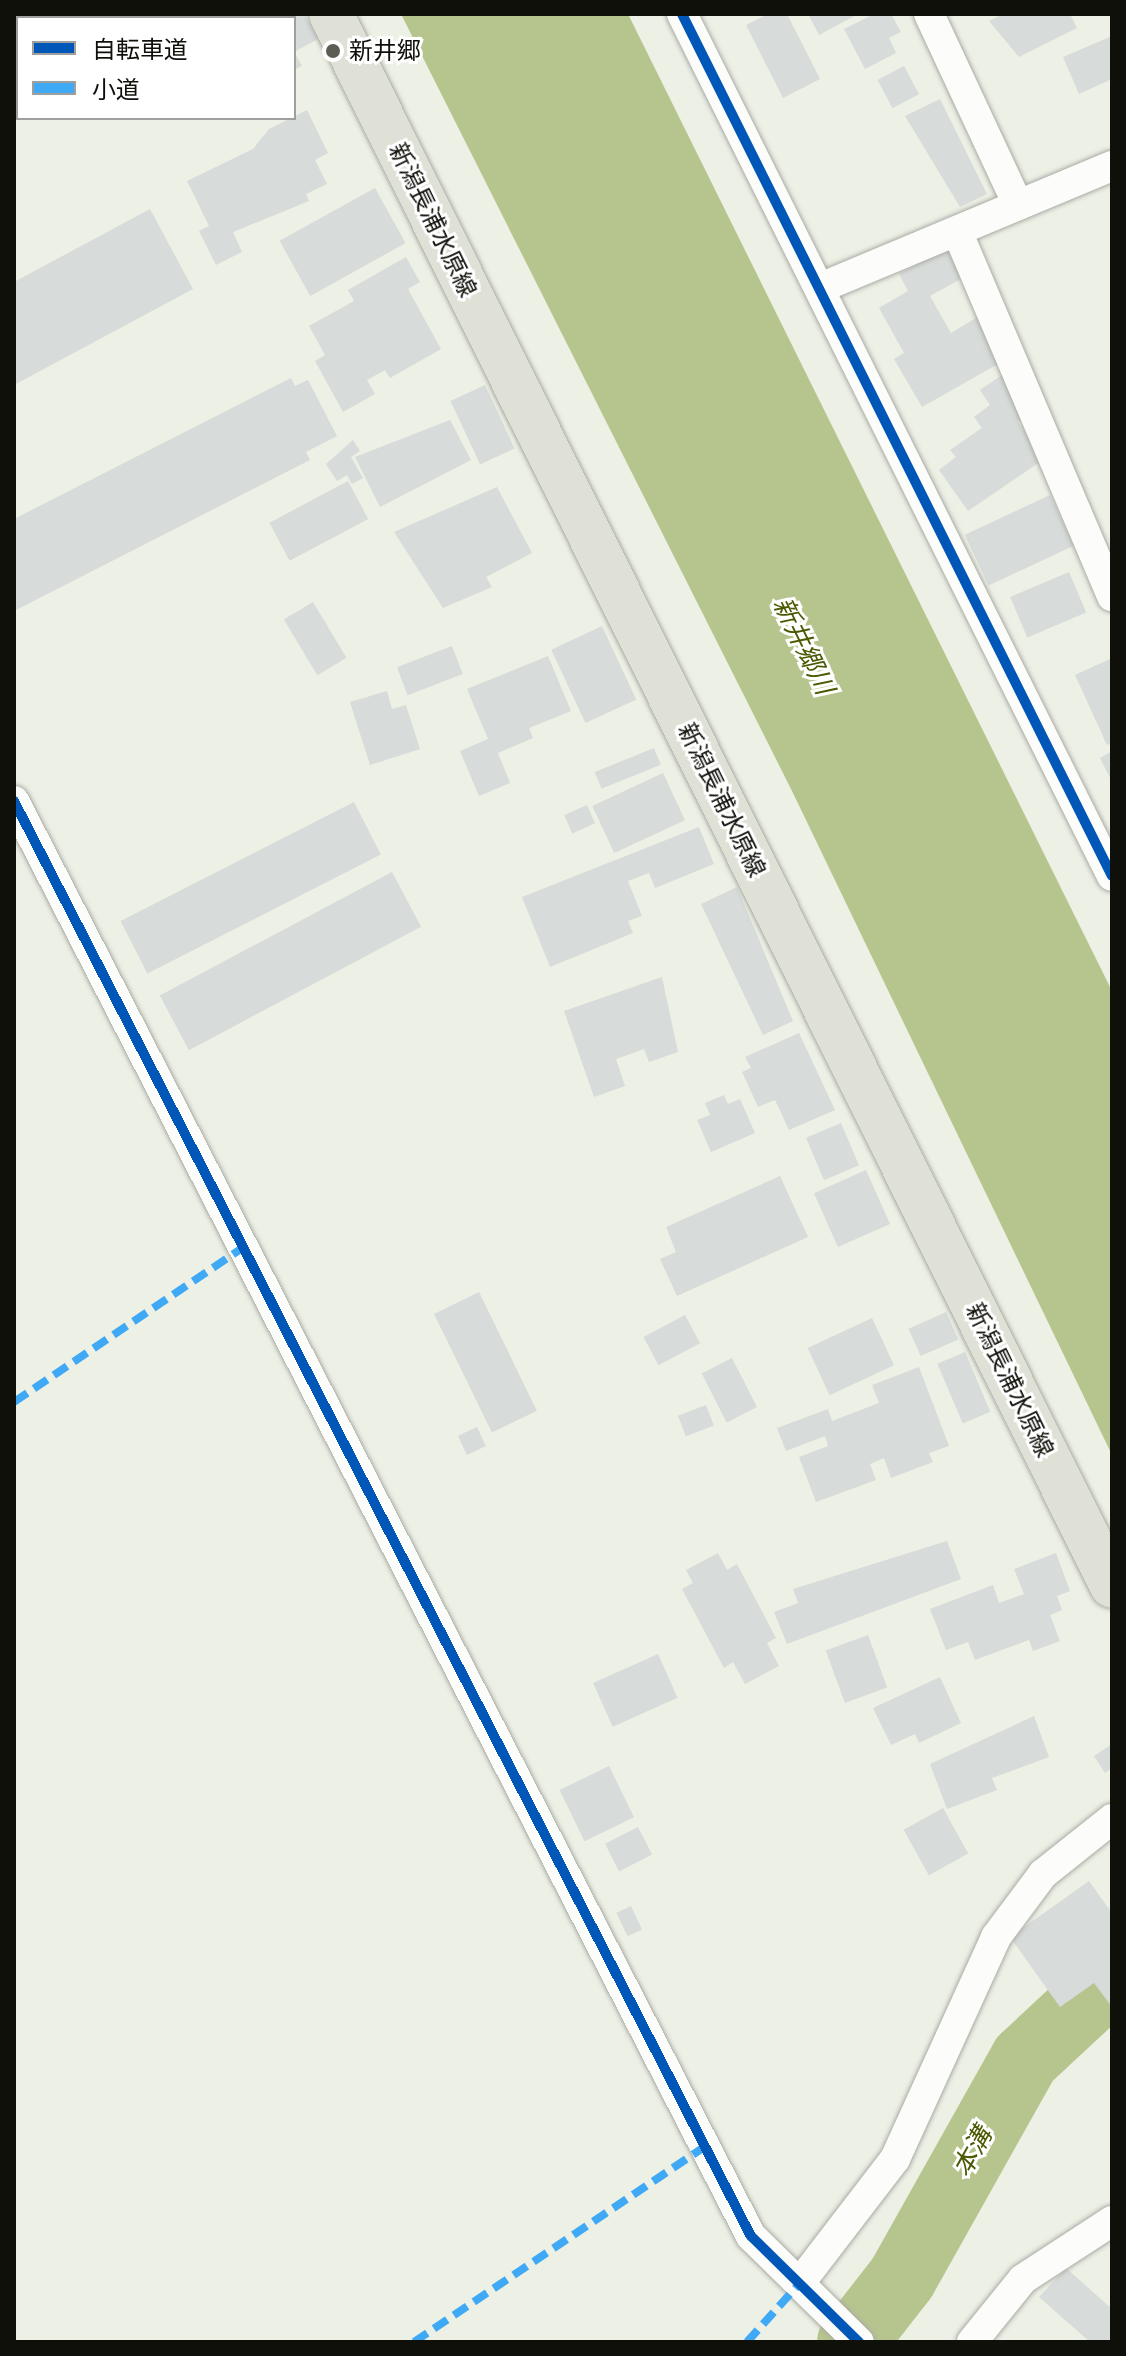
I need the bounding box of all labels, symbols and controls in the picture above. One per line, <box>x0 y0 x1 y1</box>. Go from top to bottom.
legend <box>16 16 296 120</box>
text: 自転車道 <box>92 33 188 66</box>
place label: 新井郷 <box>349 37 421 65</box>
marker: 新井郷 <box>324 42 342 60</box>
text: 小道 <box>92 73 140 106</box>
street label: 新潟長浦水原線 <box>383 138 483 302</box>
water label: 新井郷川 <box>766 592 840 700</box>
street label: 新潟長浦水原線 <box>672 718 772 882</box>
street label: 新潟長浦水原線 <box>960 1298 1060 1462</box>
water label: 本溝 <box>947 2122 999 2182</box>

